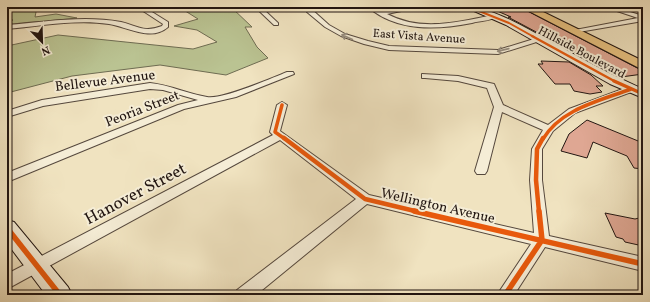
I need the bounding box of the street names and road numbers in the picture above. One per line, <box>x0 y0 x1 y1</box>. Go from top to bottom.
street label: Hillside Boulevard <box>535 23 628 83</box>
street label: East Vista Avenue <box>372 26 466 48</box>
street label: Bellevue Avenue <box>54 66 157 97</box>
street label: Peoria Street <box>102 86 183 132</box>
street label: Hanover Street <box>81 158 191 231</box>
street label: Wellington Avenue <box>379 184 497 229</box>

